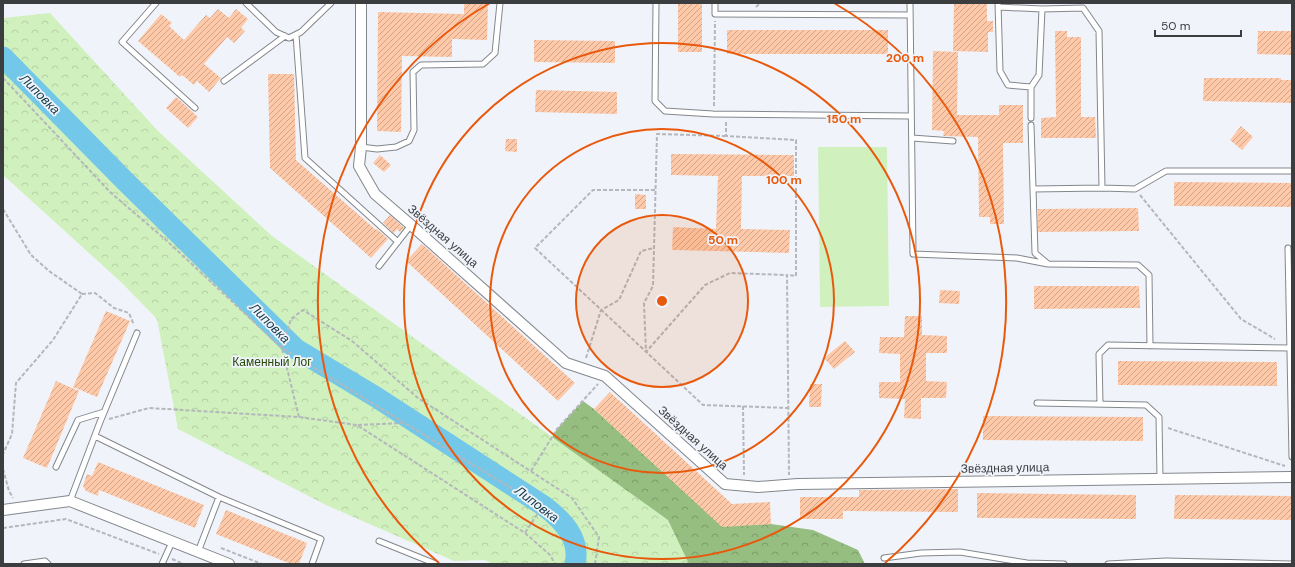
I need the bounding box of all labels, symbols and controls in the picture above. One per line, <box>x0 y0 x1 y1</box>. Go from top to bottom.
scale bar <box>1155 12 1241 38</box>
text: 50 m <box>1161 18 1190 34</box>
text: 200 m <box>886 50 924 66</box>
water label: Липовка <box>15 69 64 118</box>
text: 150 m <box>827 111 861 127</box>
text: 100 m <box>766 172 802 188</box>
street label: Звёздная улица <box>404 201 482 271</box>
text: 50 m <box>708 232 738 248</box>
centre of rings <box>655 294 669 308</box>
water label: Липовка <box>245 298 294 347</box>
park label: Каменный Лог <box>232 354 312 370</box>
street label: Звёздная улица <box>655 402 731 474</box>
street label: Звёздная улица <box>961 459 1050 477</box>
water label: Липовка <box>511 481 562 526</box>

